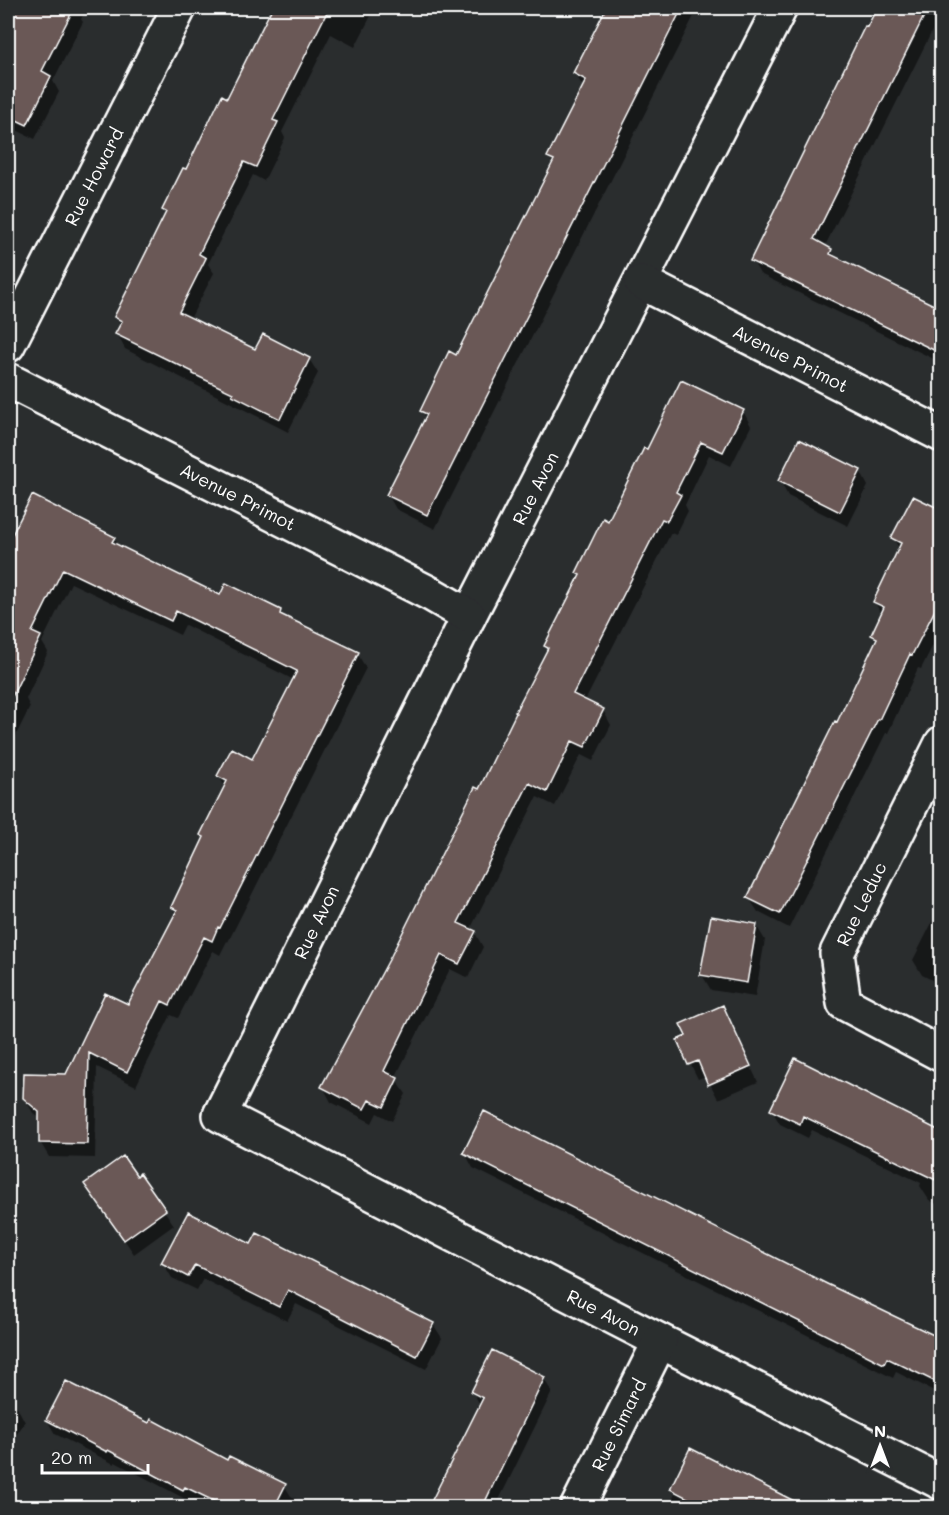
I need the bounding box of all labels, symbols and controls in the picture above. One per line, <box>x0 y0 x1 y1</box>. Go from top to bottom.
street label: Rue Howard <box>58 123 129 230</box>
street label: Avenue Primot <box>729 319 853 398</box>
street label: Rue Avon <box>506 447 564 529</box>
street label: Avenue Primot <box>176 457 300 536</box>
street label: Rue Leduc <box>830 858 892 950</box>
street label: Rue Avon <box>288 881 344 963</box>
street label: Rue Avon <box>563 1283 644 1341</box>
street label: Rue Simard <box>585 1375 651 1475</box>
north arrow <box>850 1416 910 1476</box>
text: N <box>874 1420 886 1441</box>
scale bar <box>42 1437 148 1475</box>
text: 20 m <box>51 1445 92 1469</box>

